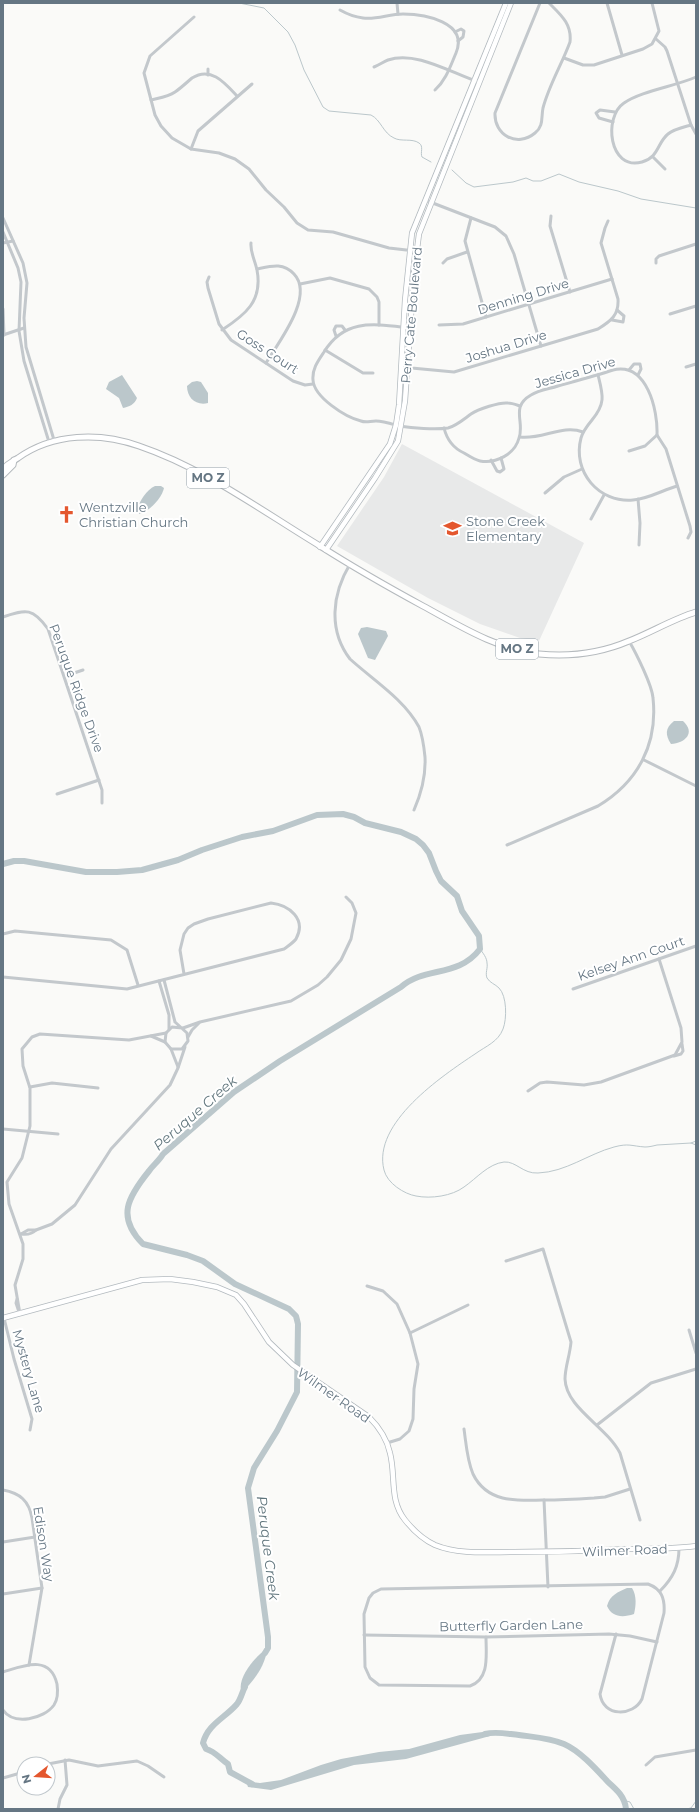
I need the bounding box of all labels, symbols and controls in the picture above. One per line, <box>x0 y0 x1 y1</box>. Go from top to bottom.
street label: Perry Cate Boulevard <box>397 246 425 384</box>
street label: Denning Drive <box>475 274 571 318</box>
street label: Goss Court <box>234 325 302 377</box>
street label: Joshua Drive <box>463 326 548 366</box>
street label: Jessica Drive <box>532 353 617 391</box>
road number: MO Z <box>187 468 229 488</box>
place label: Wentzville Christian Church <box>79 499 188 530</box>
church icon: Wentzville Christian Church <box>56 504 76 524</box>
place label: Stone Creek Elementary <box>466 513 545 544</box>
school or university icon: Stone Creek Elementary <box>443 518 463 538</box>
street label: Peruque Ridge Drive <box>46 622 108 755</box>
road number: MO Z <box>496 639 538 659</box>
street label: Kelsey Ann Court <box>576 932 686 984</box>
water label: Peruque Creek <box>149 1071 241 1154</box>
street label: Mystery Lane <box>9 1327 49 1415</box>
street label: Wilmer Road <box>294 1364 374 1426</box>
water label: Peruque Creek <box>253 1495 283 1602</box>
street label: Edison Way <box>30 1505 58 1584</box>
street label: Wilmer Road <box>582 1541 668 1559</box>
street label: Butterfly Garden Lane <box>439 1616 583 1634</box>
north arrow <box>16 1756 56 1796</box>
text: N <box>18 1773 34 1785</box>

